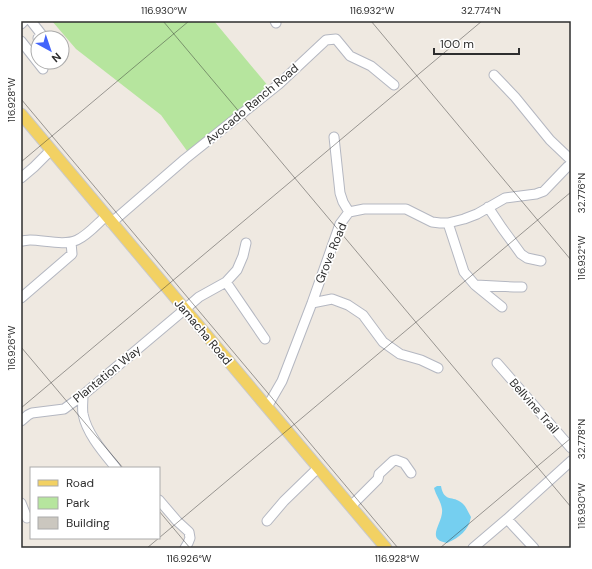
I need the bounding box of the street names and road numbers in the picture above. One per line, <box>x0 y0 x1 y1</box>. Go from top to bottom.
street label: Avocado Ranch Road <box>202 60 302 148</box>
street label: Grove Road <box>312 220 350 286</box>
street label: Jamacha Road <box>171 296 235 368</box>
street label: Plantation Way <box>70 341 145 406</box>
street label: Bellvine Trail <box>506 375 562 437</box>

